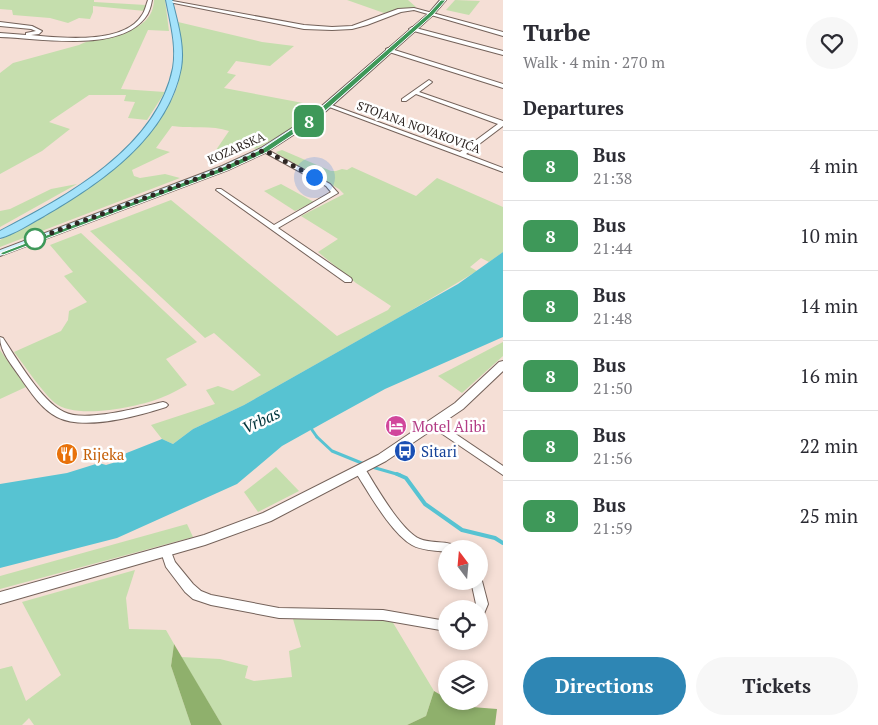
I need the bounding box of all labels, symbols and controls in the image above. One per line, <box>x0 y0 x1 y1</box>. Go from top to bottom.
text: Turbe <box>523 16 591 48</box>
button: heart <box>806 17 858 69</box>
text: Walk · 4 min · 270 m <box>523 51 665 73</box>
text: Departures <box>523 95 624 120</box>
street label: STOJANA NOVAKOVIĆA <box>355 98 484 157</box>
line badge: 8 <box>293 105 325 137</box>
text: 8 <box>304 109 314 133</box>
street label: KOZARSKA <box>205 128 268 167</box>
text: Bus <box>593 142 626 167</box>
text: 4 min <box>810 153 858 178</box>
text: 8 <box>545 154 556 178</box>
your location <box>302 165 327 190</box>
text: 21:38 <box>593 167 632 189</box>
text: Bus <box>593 212 626 237</box>
text: 10 min <box>800 223 858 248</box>
text: 8 <box>545 224 556 248</box>
unlabelled marker <box>24 228 46 250</box>
text: 21:44 <box>593 237 632 259</box>
text: Bus <box>593 282 626 307</box>
text: 14 min <box>800 293 858 318</box>
text: 8 <box>545 294 556 318</box>
text: 21:48 <box>593 307 632 329</box>
text: Bus <box>593 352 626 377</box>
text: 16 min <box>800 363 858 388</box>
text: 8 <box>545 364 556 388</box>
text: 21:50 <box>593 377 632 399</box>
water label: Vrbas <box>238 401 284 438</box>
hotel icon: Motel Alibi <box>384 414 408 438</box>
place label: Motel Alibi <box>412 416 486 436</box>
text: Bus <box>593 422 626 447</box>
text: 22 min <box>800 433 858 458</box>
text: 8 <box>545 434 556 458</box>
bus stop icon: Sitari <box>393 439 417 463</box>
place label: Sitari <box>421 441 457 461</box>
restaurant icon: Rijeka <box>55 442 79 466</box>
place label: Rijeka <box>83 444 125 464</box>
text: 21:56 <box>593 447 632 469</box>
text: Bus <box>593 492 626 517</box>
text: 25 min <box>800 503 858 528</box>
text: 8 <box>545 504 556 528</box>
text: 21:59 <box>593 517 632 539</box>
north arrow <box>438 540 488 590</box>
map controls <box>438 540 488 710</box>
button: locate <box>438 600 488 650</box>
button: Directions <box>523 657 686 715</box>
button: Tickets <box>696 657 858 715</box>
button: layers <box>438 660 488 710</box>

